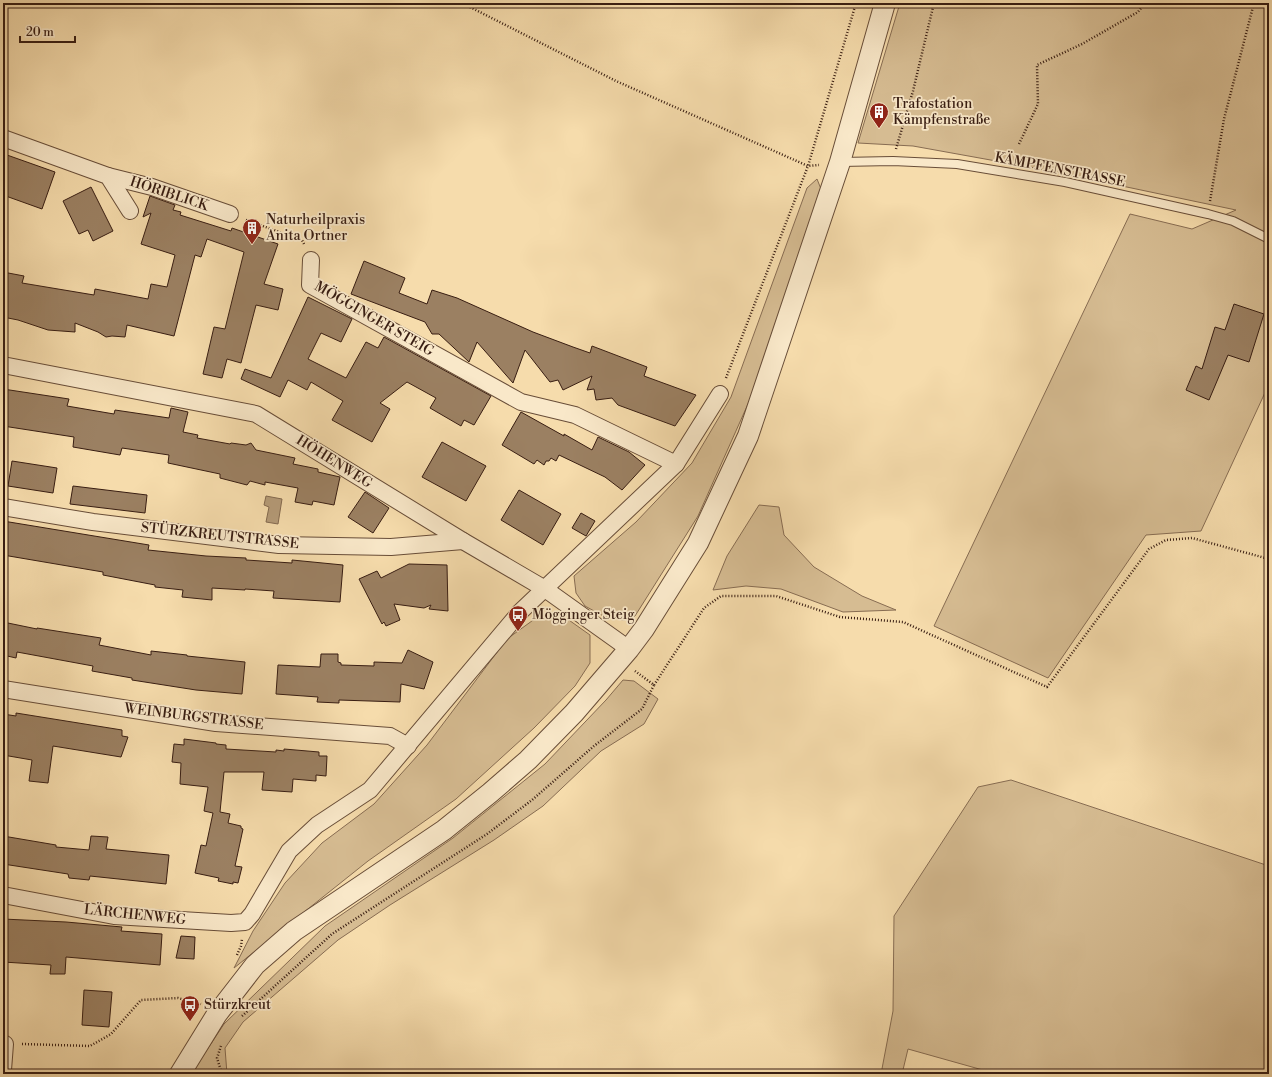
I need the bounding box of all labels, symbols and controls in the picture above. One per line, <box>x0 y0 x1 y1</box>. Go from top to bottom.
scale bar <box>20 18 75 44</box>
text: 20 m <box>26 25 54 40</box>
place label: Trafostation Kämpfenstraße <box>893 95 990 129</box>
building icon: Trafostation Kämpfenstraße <box>868 101 890 129</box>
street label: KÄMPFENSTRASSE <box>993 147 1127 192</box>
street label: HÖRIBLICK <box>127 171 212 215</box>
place label: Naturheilpraxis Anita Ortner <box>265 211 365 245</box>
building icon: Naturheilpraxis Anita Ortner <box>241 217 263 245</box>
street label: MÖGGINGER STEIG <box>311 276 439 361</box>
street label: HÖHENWEG <box>293 430 377 493</box>
street label: STÜRZKREUTSTRASSE <box>140 517 300 553</box>
bus stop icon: Mögginger Steig <box>507 604 529 632</box>
place label: Mögginger Steig <box>532 606 635 624</box>
street label: WEINBURGSTRASSE <box>122 699 265 734</box>
street label: LÄRCHENWEG <box>83 900 188 929</box>
bus stop icon: Stürzkreut <box>179 994 201 1022</box>
place label: Stürzkreut <box>204 996 271 1014</box>

